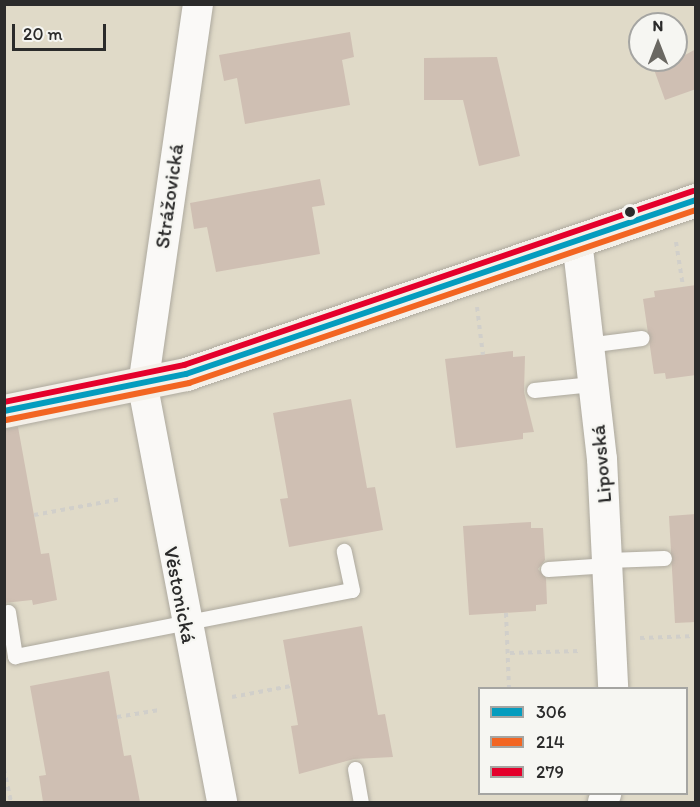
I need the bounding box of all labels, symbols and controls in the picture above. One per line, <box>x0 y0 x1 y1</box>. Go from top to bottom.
scale bar <box>15 12 110 50</box>
north arrow <box>628 12 688 72</box>
text: N <box>653 16 663 35</box>
text: 20 m <box>23 23 63 45</box>
street label: Strážovická <box>149 142 189 250</box>
unlabelled marker <box>624 206 636 218</box>
street label: Lipovská <box>585 424 617 504</box>
street label: Věstonická <box>158 544 202 646</box>
legend <box>478 687 688 795</box>
text: 306 <box>536 701 566 723</box>
text: 214 <box>536 731 565 753</box>
text: 279 <box>536 761 564 783</box>

